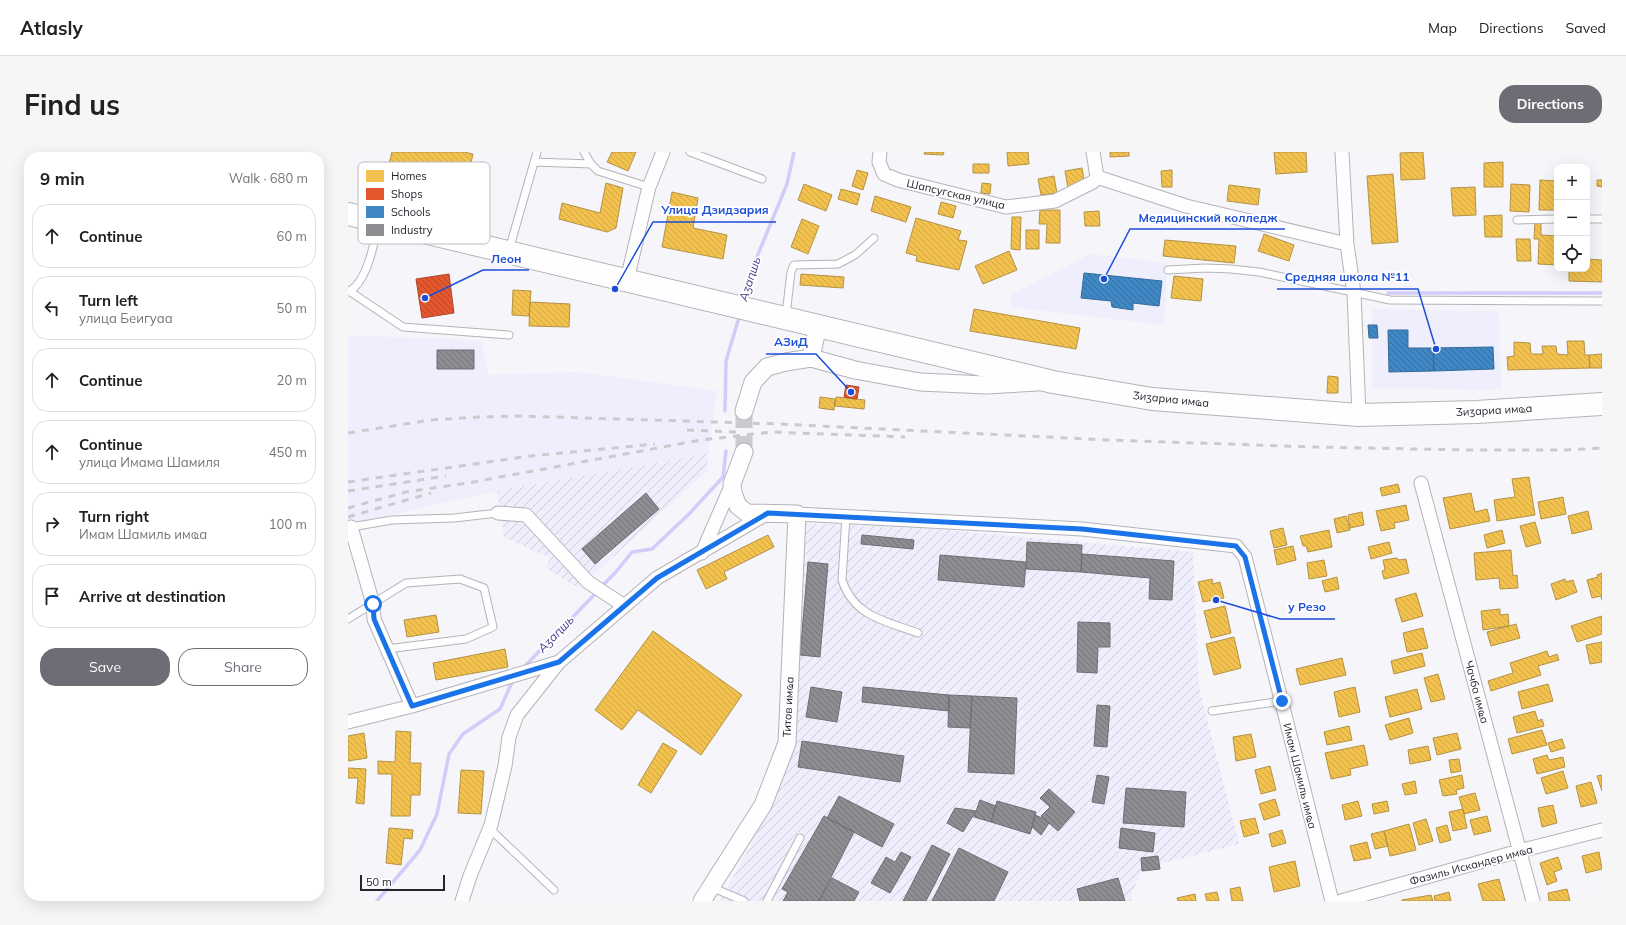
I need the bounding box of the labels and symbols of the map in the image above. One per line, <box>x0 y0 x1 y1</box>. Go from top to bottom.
legend <box>358 162 490 244</box>
text: Homes <box>391 169 427 183</box>
street label: Шапсугская улица <box>905 176 1007 212</box>
text: Shops <box>391 187 423 201</box>
callout: Улица Дзидзария <box>653 198 776 222</box>
text: Улица Дзидзария <box>660 202 769 217</box>
text: Schools <box>391 205 430 219</box>
callout: Медицинский колледж <box>1130 205 1285 229</box>
text: Медицинский колледж <box>1139 210 1278 225</box>
text: Industry <box>391 223 433 237</box>
callout: Леон <box>483 246 529 270</box>
text: Леон <box>491 251 521 266</box>
water label: Аӡаԥшь <box>735 254 764 304</box>
callout: Средняя школа №11 <box>1277 265 1418 289</box>
text: Средняя школа №11 <box>1285 269 1409 284</box>
callout: АЗиД <box>766 330 816 354</box>
text: АЗиД <box>774 334 808 349</box>
street label: Ӡиӡариа имҩа <box>1132 388 1210 410</box>
street label: Ӡиӡариа имҩа <box>1455 401 1533 419</box>
route start <box>364 595 382 613</box>
callout: у Резо <box>1280 595 1335 619</box>
text: у Резо <box>1288 599 1326 614</box>
water label: Аӡаԥшь <box>534 612 577 656</box>
street label: Чачба имҩа <box>1462 659 1492 725</box>
street label: Титов имҩа <box>779 676 797 738</box>
route end <box>1273 692 1291 710</box>
street label: Имам Шамиль имҩа <box>1280 722 1320 830</box>
street label: Фазиль Искандер имҩа <box>1408 842 1534 888</box>
scale bar <box>360 873 445 892</box>

